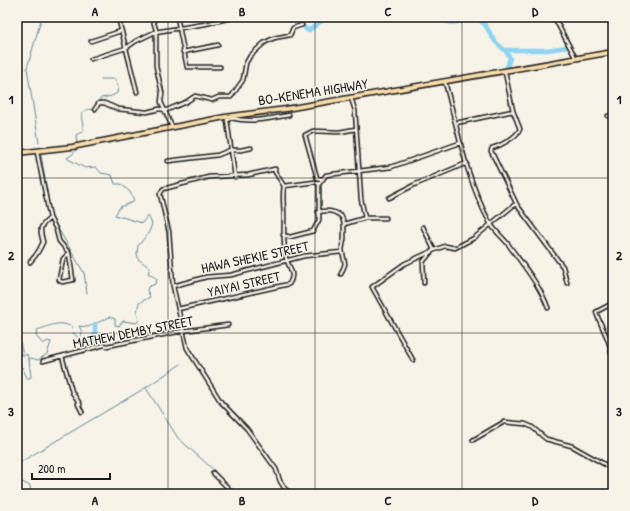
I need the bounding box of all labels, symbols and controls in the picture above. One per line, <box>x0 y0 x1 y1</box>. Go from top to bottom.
text: A <box>92 2 99 20</box>
text: B <box>239 2 246 20</box>
text: C <box>384 2 392 20</box>
text: D <box>532 2 539 20</box>
street label: BO-KENEMA HIGHWAY <box>257 73 370 110</box>
text: 1 <box>9 90 14 108</box>
text: 1 <box>617 90 622 108</box>
street label: HAWA SHEKIE STREET <box>199 236 311 277</box>
text: 2 <box>8 246 15 264</box>
text: 2 <box>616 246 623 264</box>
street label: YAIYAI STREET <box>206 266 283 301</box>
street label: MATHEW DEMBY STREET <box>71 310 195 352</box>
text: 3 <box>8 402 14 420</box>
text: 3 <box>616 402 622 420</box>
scale bar <box>32 455 110 481</box>
text: 200 m <box>38 460 65 477</box>
text: A <box>92 491 99 509</box>
text: B <box>239 491 246 509</box>
text: C <box>384 491 392 509</box>
text: D <box>532 491 539 509</box>

